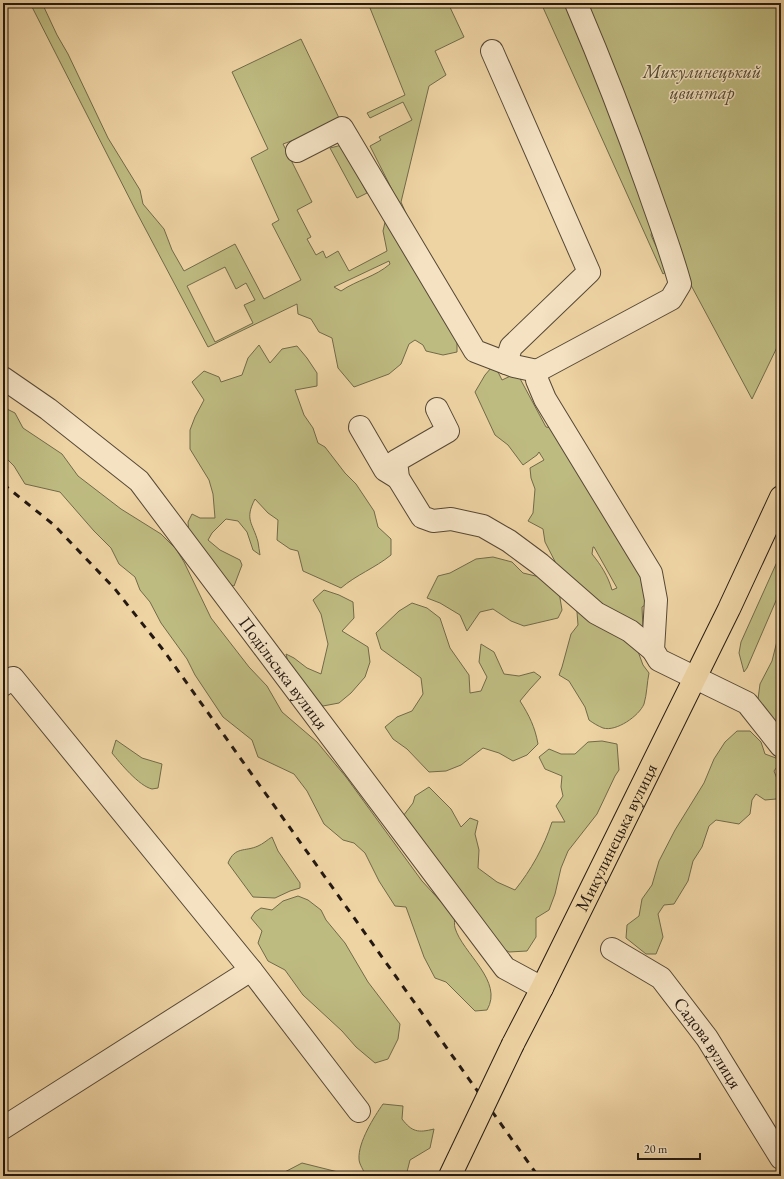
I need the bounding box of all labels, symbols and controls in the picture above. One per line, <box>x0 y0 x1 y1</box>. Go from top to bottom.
park label: Микулинецький цвинтар <box>642 60 761 105</box>
street label: Подільська вулиця <box>234 612 334 734</box>
street label: Микулинецька вулиця <box>570 759 662 915</box>
street label: Садова вулиця <box>669 992 747 1093</box>
scale bar <box>638 1135 700 1161</box>
text: 20 m <box>644 1141 668 1157</box>

